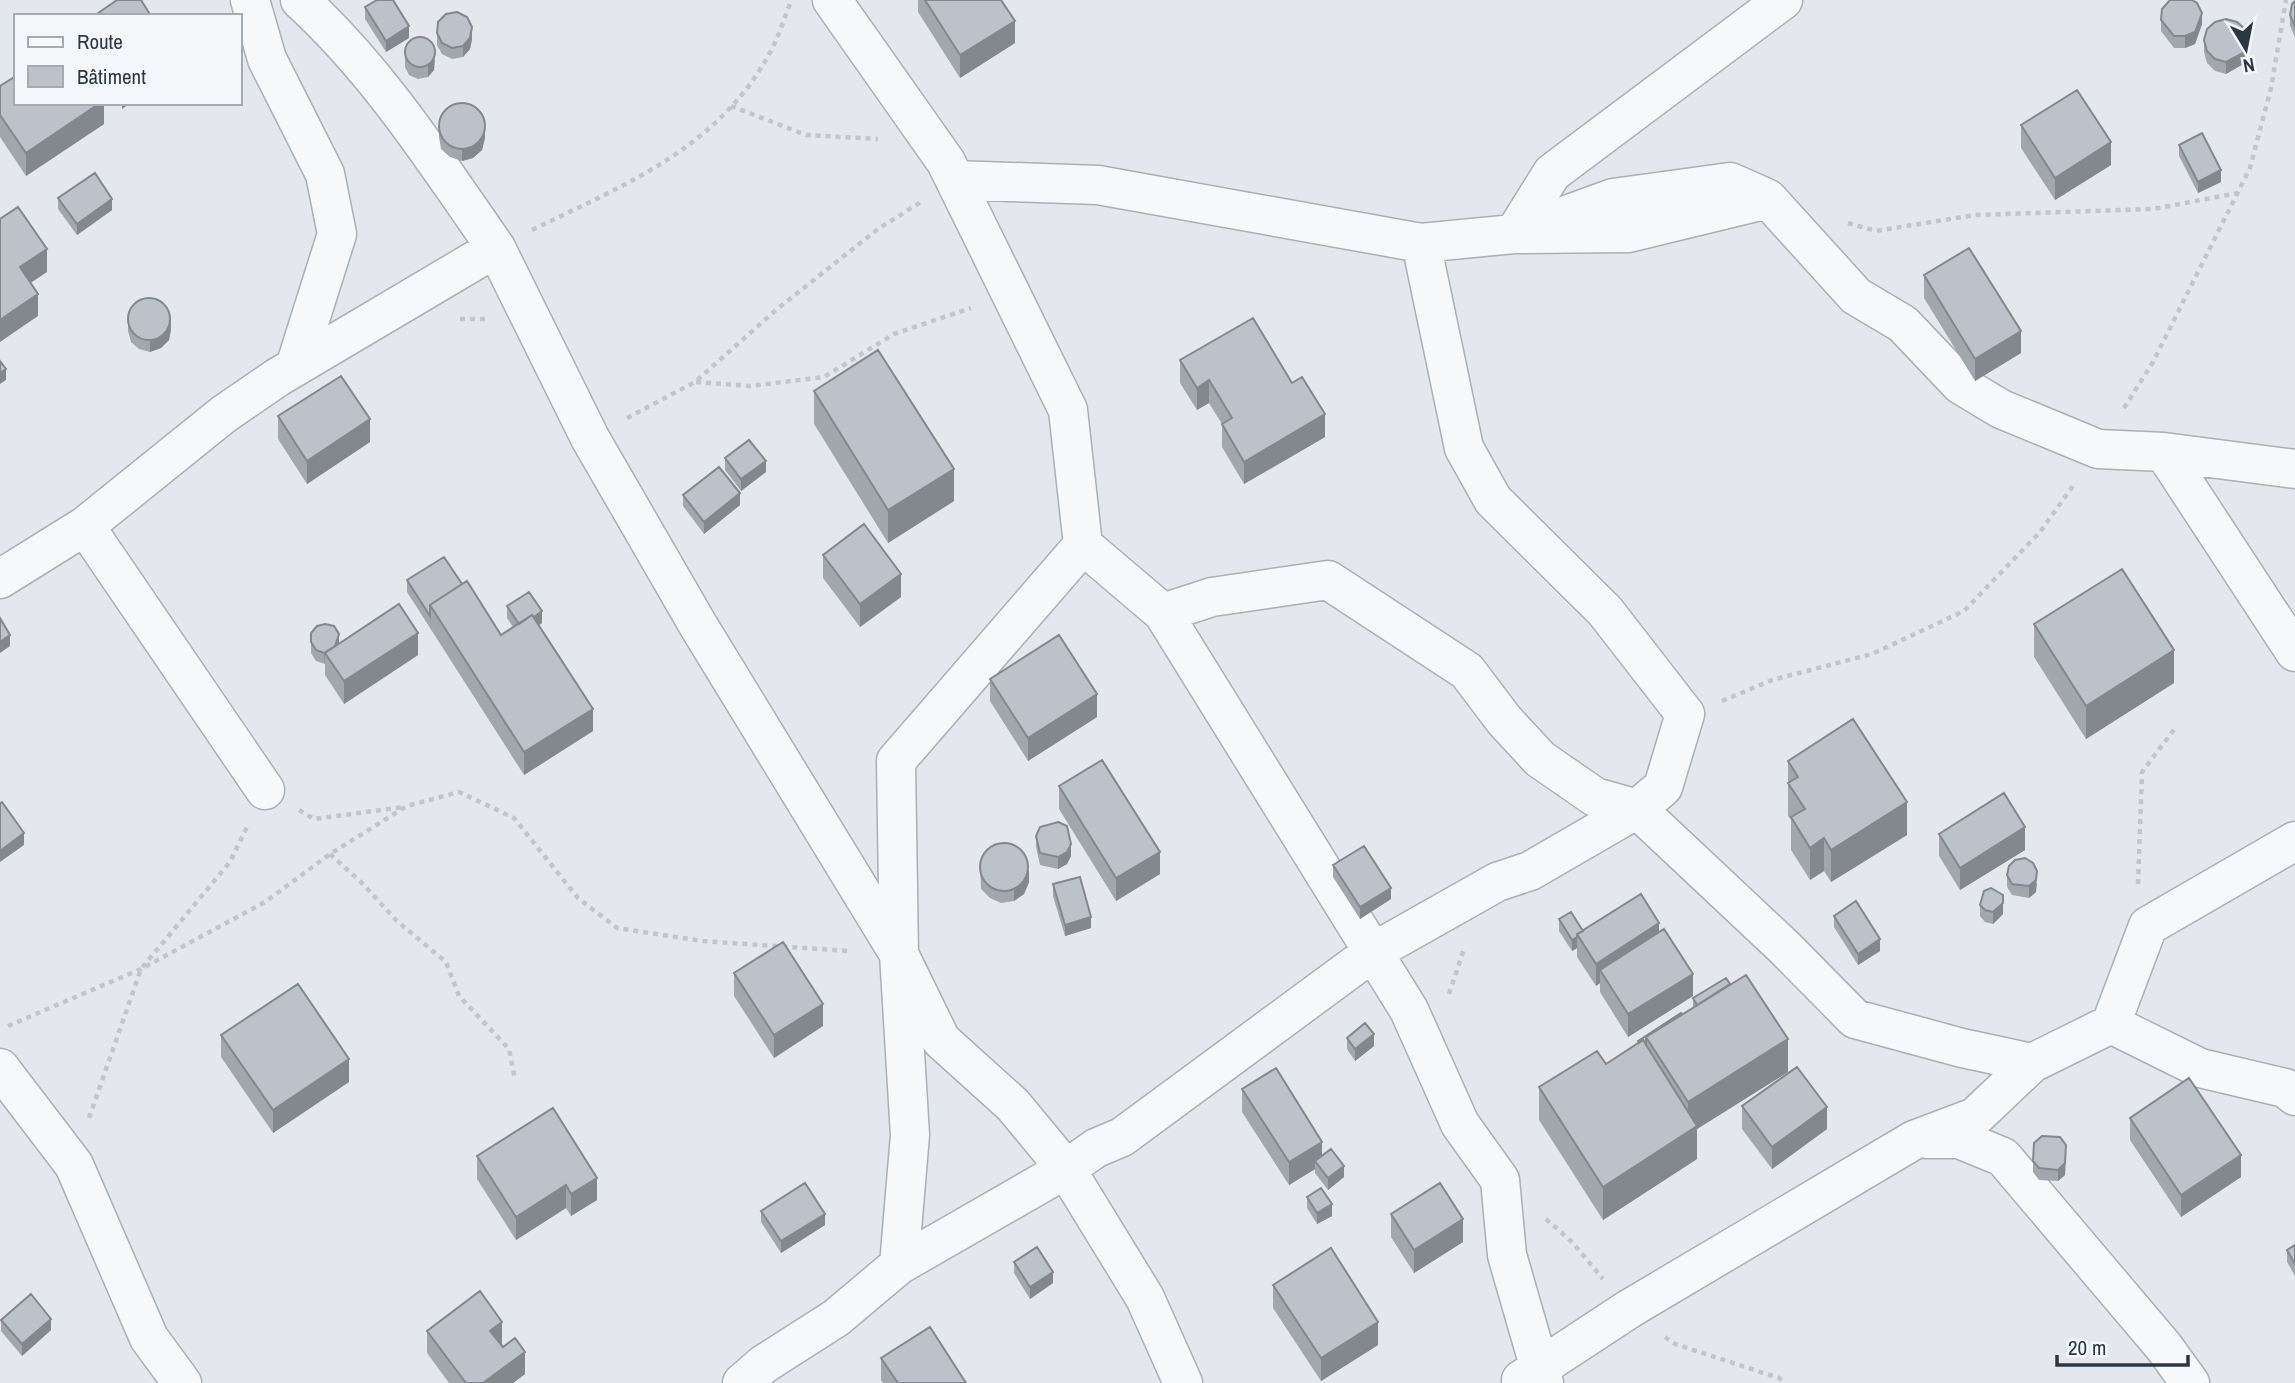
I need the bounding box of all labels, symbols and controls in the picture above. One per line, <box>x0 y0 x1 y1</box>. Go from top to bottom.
legend <box>14 14 242 105</box>
north arrow <box>2211 14 2281 84</box>
text: Route <box>77 27 123 56</box>
text: N <box>2241 52 2257 80</box>
text: Bâtiment <box>77 62 146 91</box>
scale bar <box>2057 1324 2188 1368</box>
text: 20 m <box>2068 1333 2106 1362</box>

